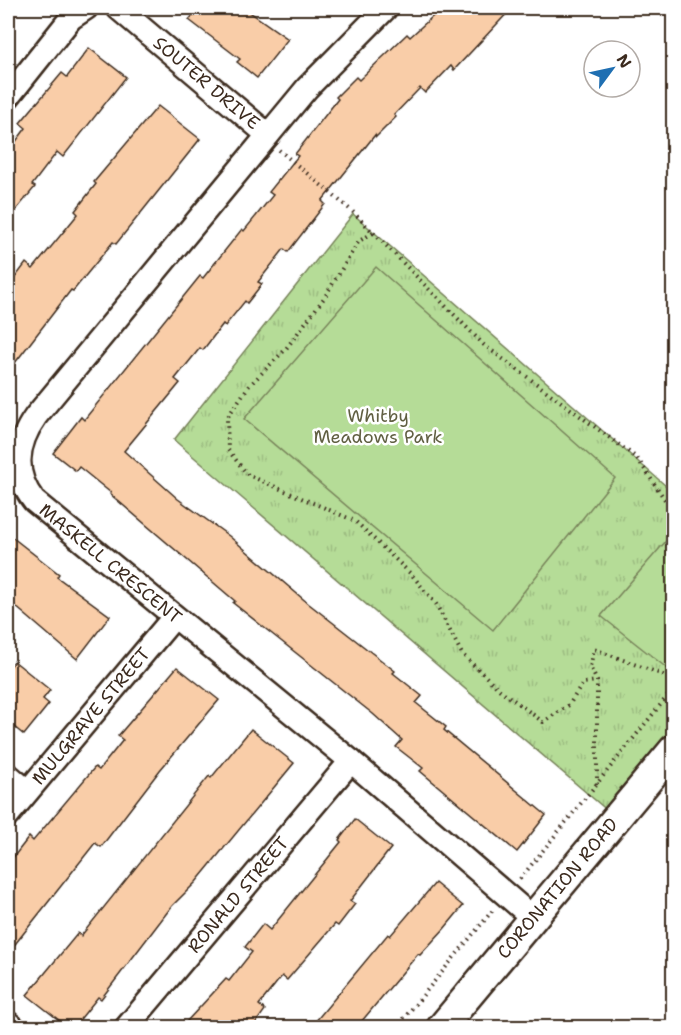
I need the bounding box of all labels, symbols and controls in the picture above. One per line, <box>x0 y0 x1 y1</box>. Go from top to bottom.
street label: SOUTER DRIVE <box>148 31 265 135</box>
north arrow <box>582 39 642 99</box>
text: N <box>612 50 636 72</box>
park label: Whitby Meadows Park <box>313 404 443 449</box>
street label: MASKELL CRESCENT <box>34 498 187 629</box>
street label: MULGRAVE STREET <box>26 642 155 790</box>
street label: CORONATION ROAD <box>492 813 624 964</box>
street label: RONALD STREET <box>182 832 294 958</box>

